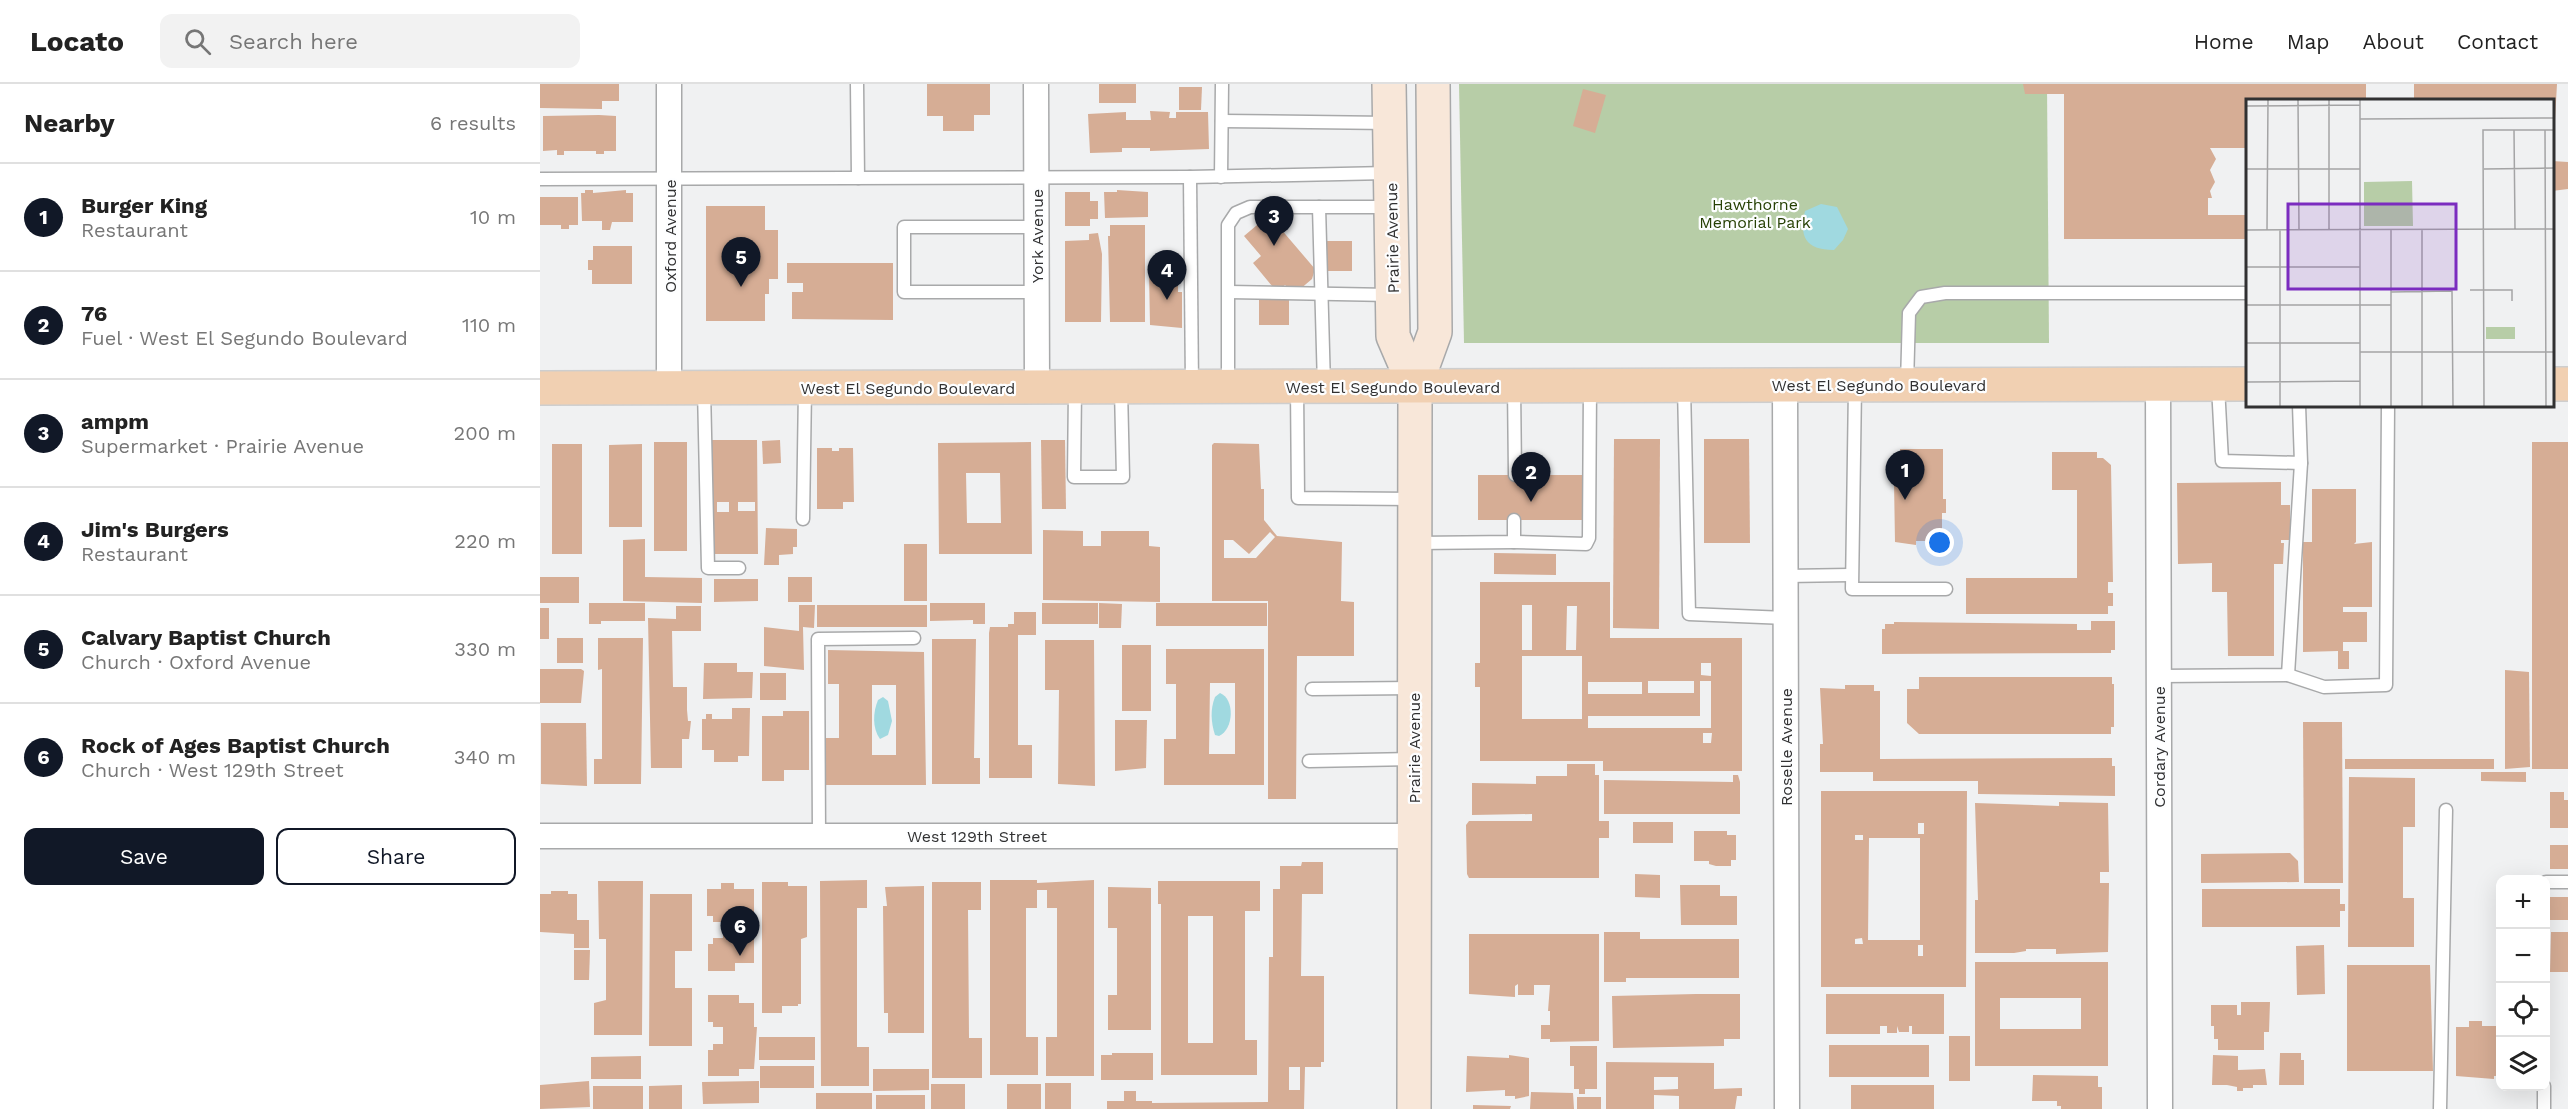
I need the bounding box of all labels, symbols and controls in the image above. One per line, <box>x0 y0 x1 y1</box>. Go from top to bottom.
search box <box>160 14 580 68</box>
text: Locato <box>30 25 124 58</box>
icon: search <box>181 25 214 58</box>
text: Search here <box>229 29 358 54</box>
text: Home <box>2194 29 2254 54</box>
text: Map <box>2287 29 2330 54</box>
text: About <box>2363 29 2424 54</box>
text: Contact <box>2457 29 2538 54</box>
inset map <box>2246 99 2553 406</box>
text: Nearby <box>24 108 115 138</box>
text: 6 results <box>430 111 516 135</box>
street label: Oxford Avenue <box>661 179 680 293</box>
street label: Prairie Avenue <box>1382 182 1403 294</box>
street label: York Avenue <box>1028 189 1047 283</box>
text: Burger King <box>81 193 207 218</box>
park label: Hawthorne Memorial Park <box>1699 195 1811 232</box>
pin: 3 <box>1254 196 1294 246</box>
text: 1 <box>39 205 48 229</box>
text: 10 m <box>470 205 516 229</box>
text: Restaurant <box>81 218 188 242</box>
pin: 5 <box>722 238 760 287</box>
pin: 4 <box>1148 250 1186 300</box>
text: 76 <box>81 301 107 326</box>
text: 2 <box>38 313 49 337</box>
text: 110 m <box>462 313 516 337</box>
text: Fuel · West El Segundo Boulevard <box>81 326 408 350</box>
street label: West El Segundo Boulevard <box>1772 376 1986 395</box>
street label: West El Segundo Boulevard <box>1286 378 1500 397</box>
street label: West El Segundo Boulevard <box>801 379 1015 398</box>
text: ampm <box>81 409 149 434</box>
text: 3 <box>38 421 49 445</box>
text: 200 m <box>454 421 516 445</box>
text: Supermarket · Prairie Avenue <box>81 434 364 458</box>
pin: 1 <box>1886 450 1924 500</box>
pin: 2 <box>1512 452 1550 502</box>
text: Jim's Burgers <box>81 517 229 542</box>
your location <box>1925 528 1954 557</box>
text: 4 <box>37 529 50 553</box>
text: 220 m <box>454 529 516 553</box>
text: Restaurant <box>81 542 188 566</box>
text: Calvary Baptist Church <box>81 625 331 650</box>
text: 5 <box>38 637 49 661</box>
text: 330 m <box>454 637 516 661</box>
text: Church · Oxford Avenue <box>81 650 311 674</box>
street label: Cordary Avenue <box>2150 686 2169 808</box>
street label: Roselle Avenue <box>1777 688 1796 806</box>
street label: Prairie Avenue <box>1405 693 1424 803</box>
text: Rock of Ages Baptist Church <box>81 733 390 758</box>
text: 6 <box>37 745 50 769</box>
text: 340 m <box>454 745 516 769</box>
text: Church · West 129th Street <box>81 758 344 782</box>
street label: West 129th Street <box>907 827 1047 846</box>
button: Save <box>24 828 264 885</box>
button: Share <box>276 828 516 885</box>
map controls <box>2496 875 2550 1091</box>
button: + <box>2496 875 2550 929</box>
pin: 6 <box>720 906 760 956</box>
button: − <box>2496 929 2550 983</box>
button: locate <box>2496 983 2550 1037</box>
button: layers <box>2496 1037 2550 1091</box>

